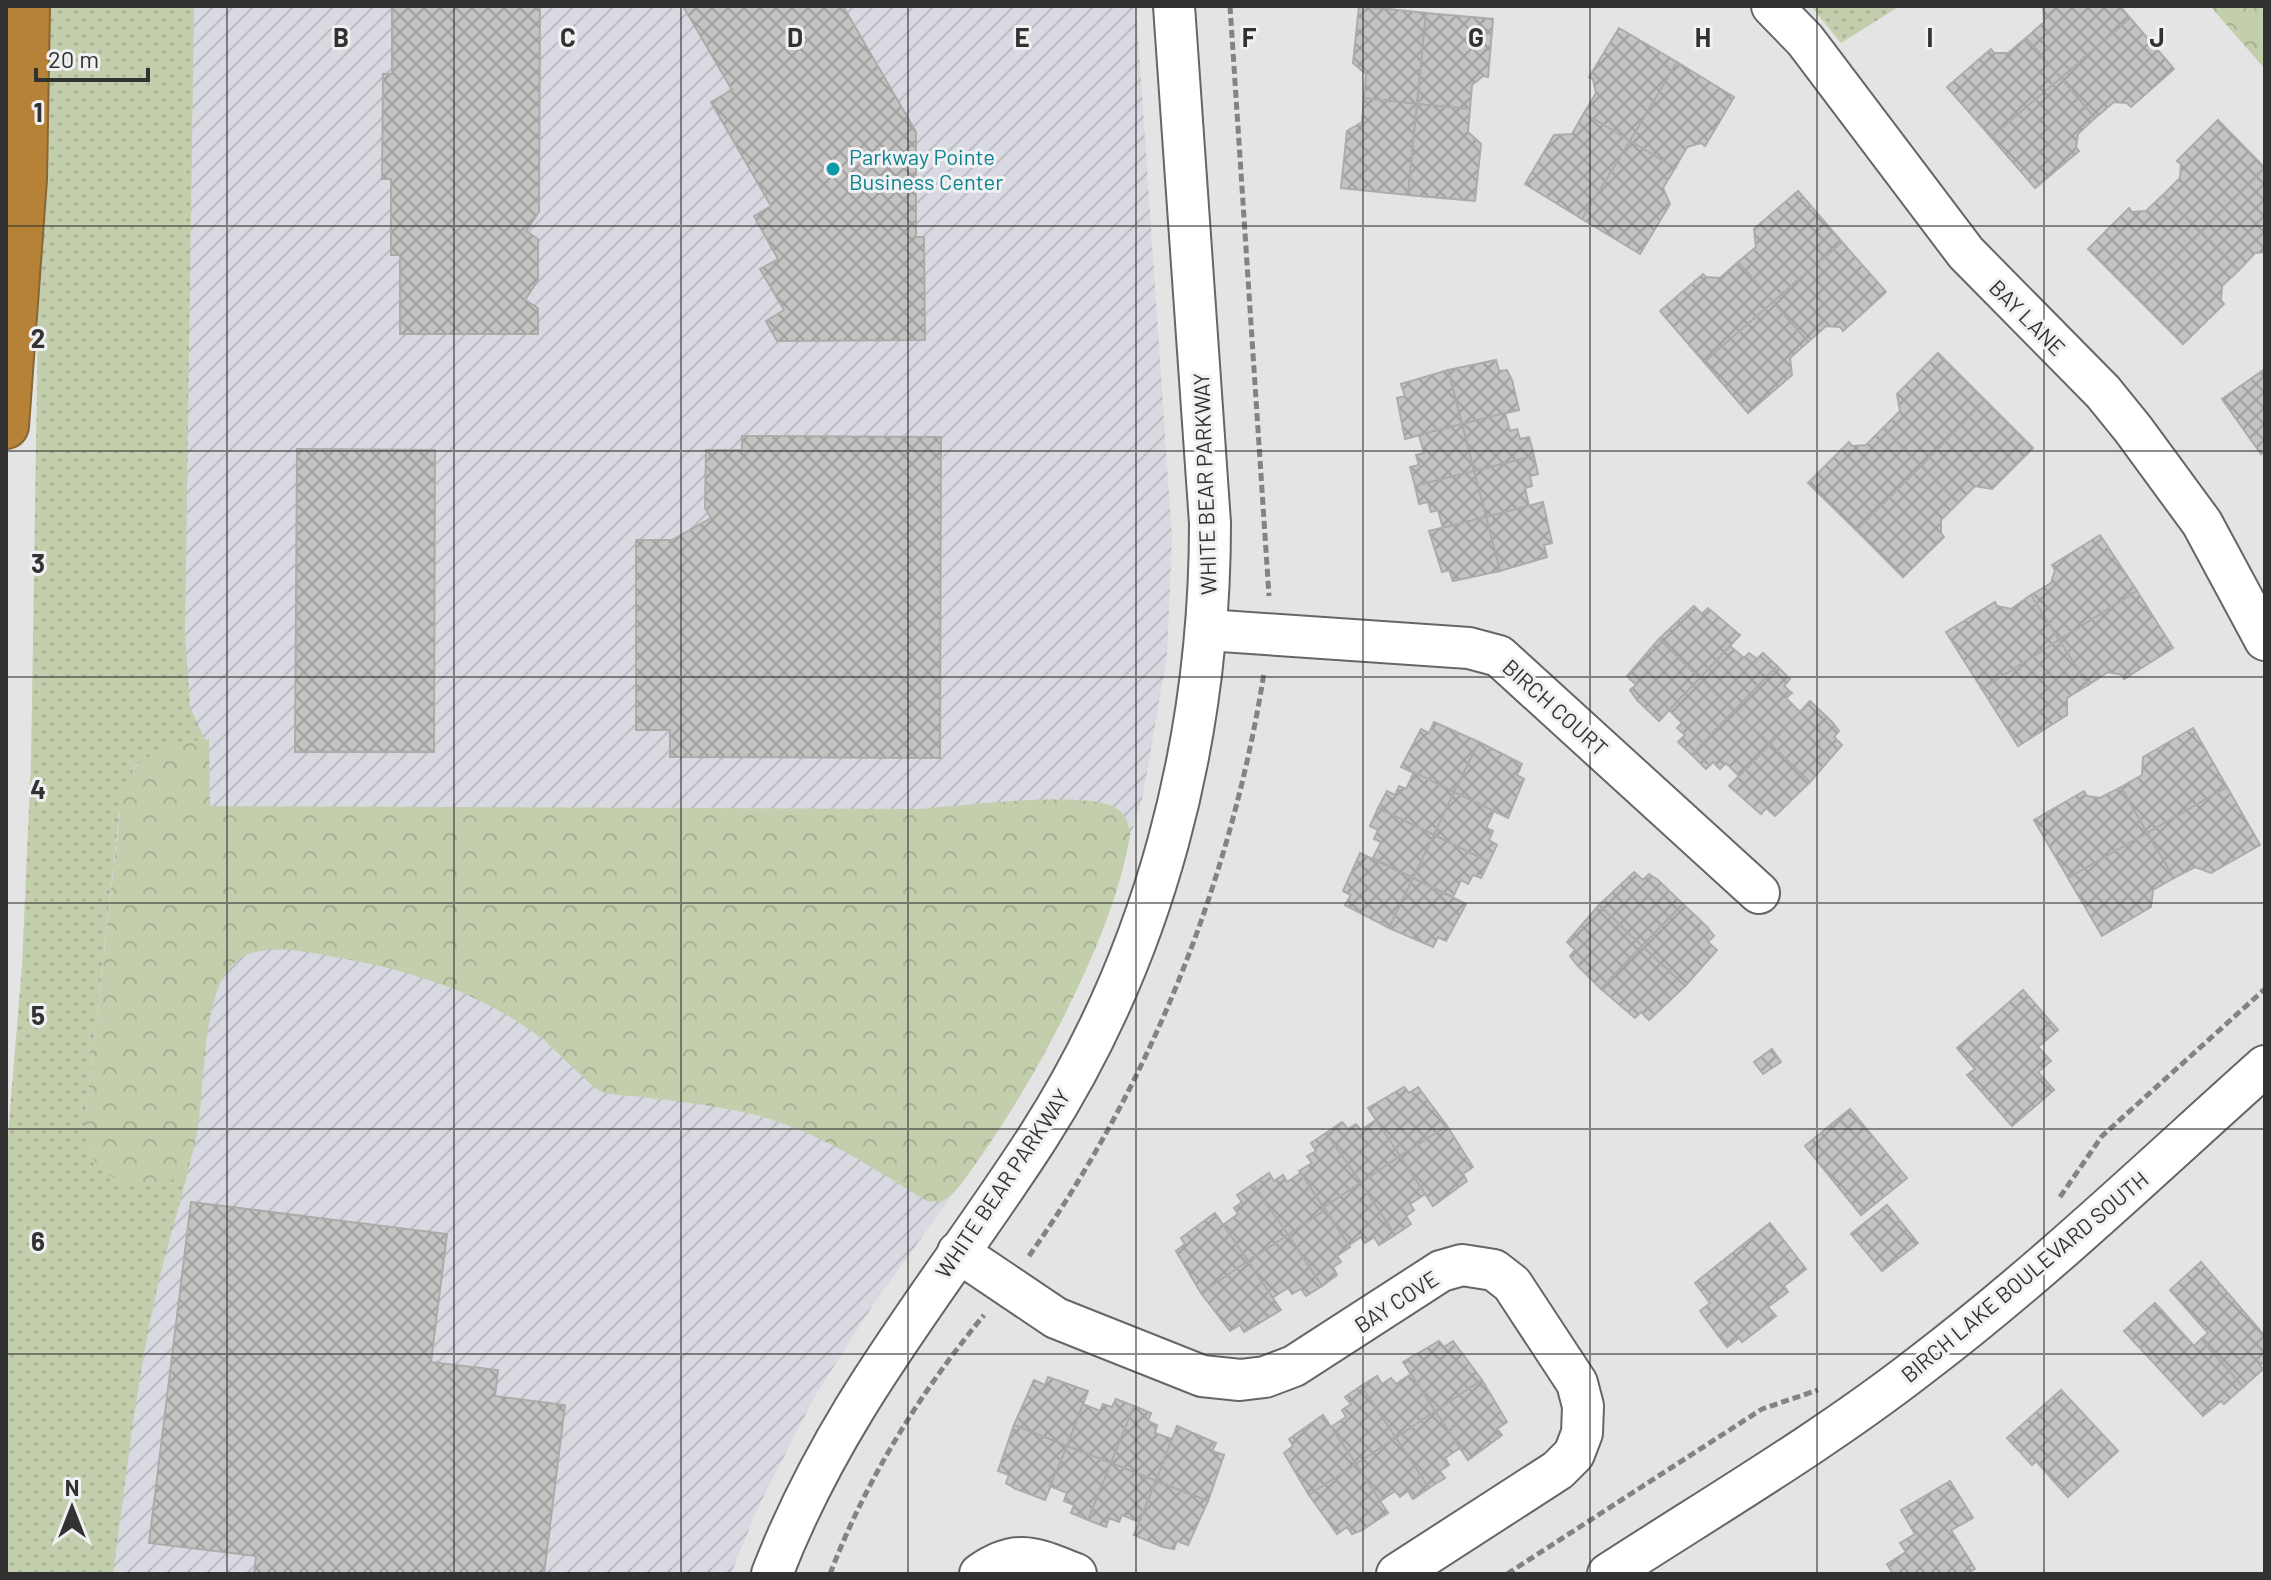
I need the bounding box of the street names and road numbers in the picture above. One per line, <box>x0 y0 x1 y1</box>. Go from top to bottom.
street label: BAY LANE <box>1985 274 2071 360</box>
street label: WHITE BEAR PARKWAY <box>1187 372 1221 596</box>
street label: BIRCH COURT <box>1498 653 1614 761</box>
street label: WHITE BEAR PARKWAY <box>929 1084 1075 1282</box>
street label: BIRCH LAKE BOULEVARD SOUTH <box>1895 1165 2153 1387</box>
street label: BAY COVE <box>1349 1264 1443 1338</box>

